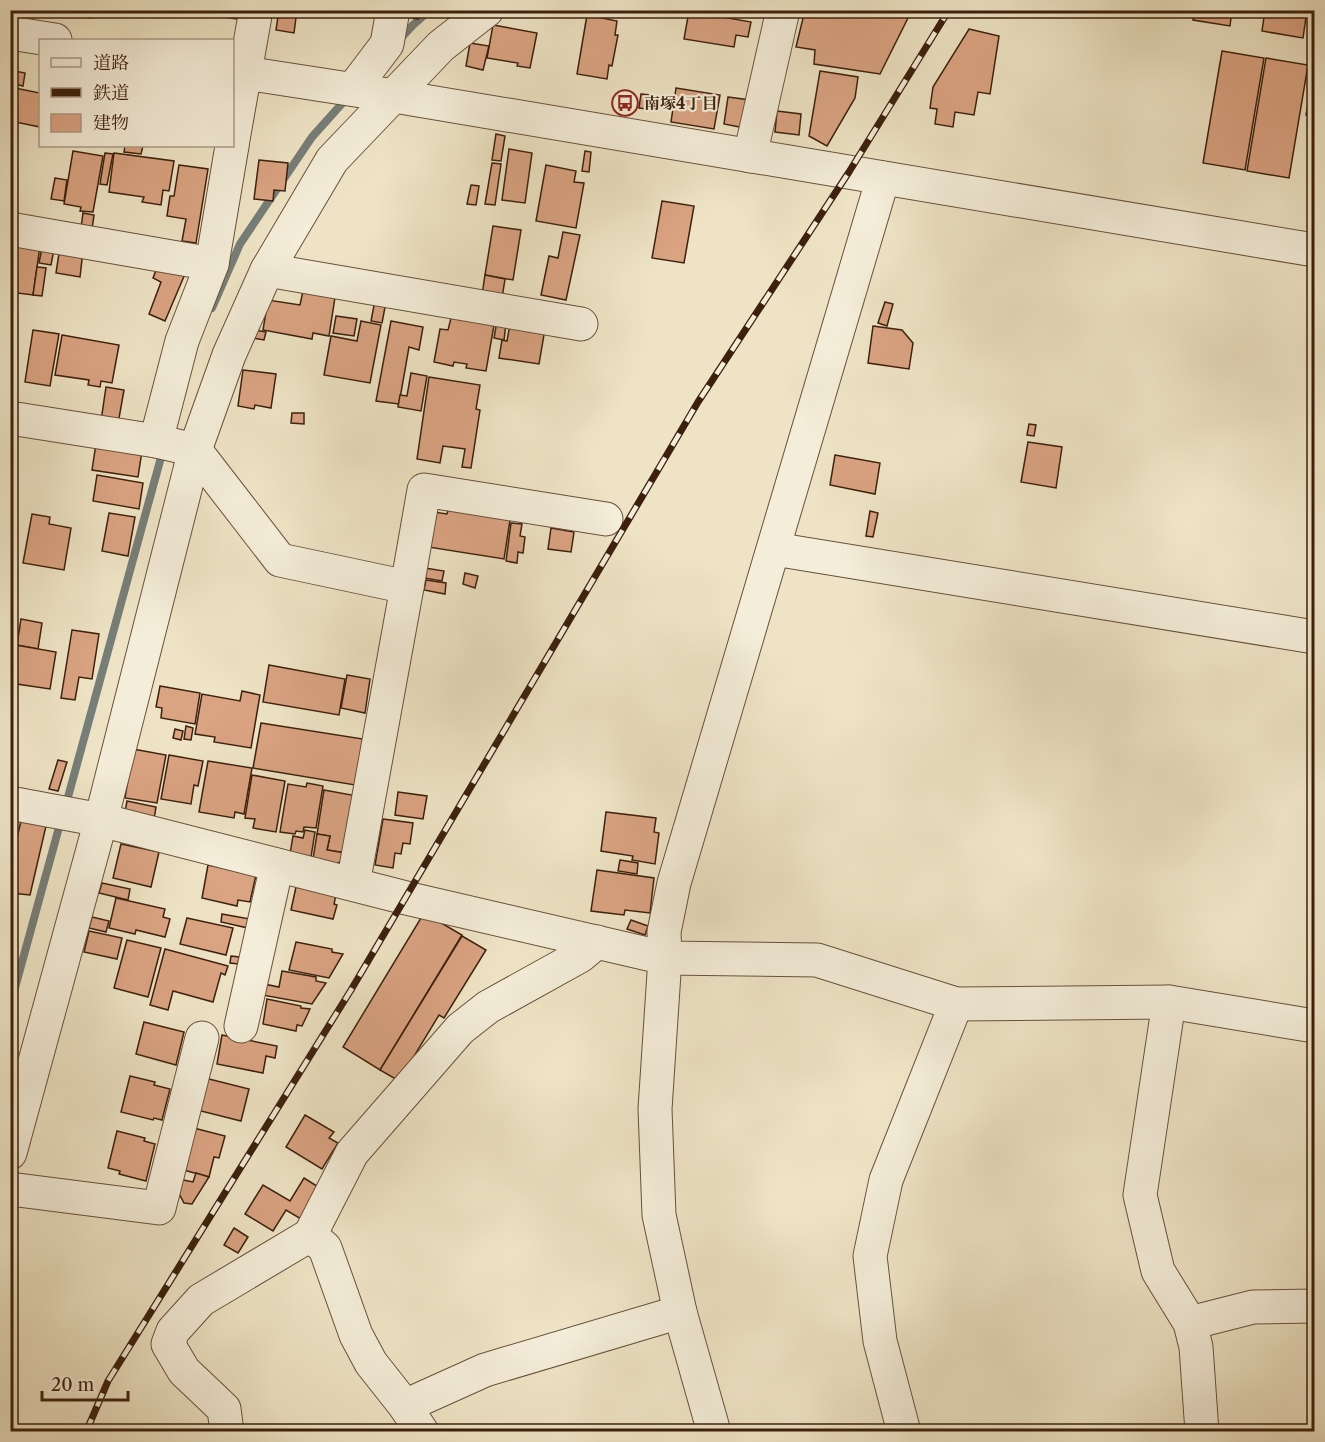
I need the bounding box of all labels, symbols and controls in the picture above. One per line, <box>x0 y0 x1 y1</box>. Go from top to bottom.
legend <box>39 39 234 147</box>
text: 道路 <box>93 52 129 74</box>
text: 鉄道 <box>93 82 129 104</box>
bus stop icon: 南塚4丁目 <box>610 88 640 118</box>
place label: 南塚4丁目 <box>644 93 717 113</box>
text: 建物 <box>93 112 129 134</box>
scale bar <box>42 1364 128 1402</box>
text: 20 m <box>51 1374 95 1396</box>

